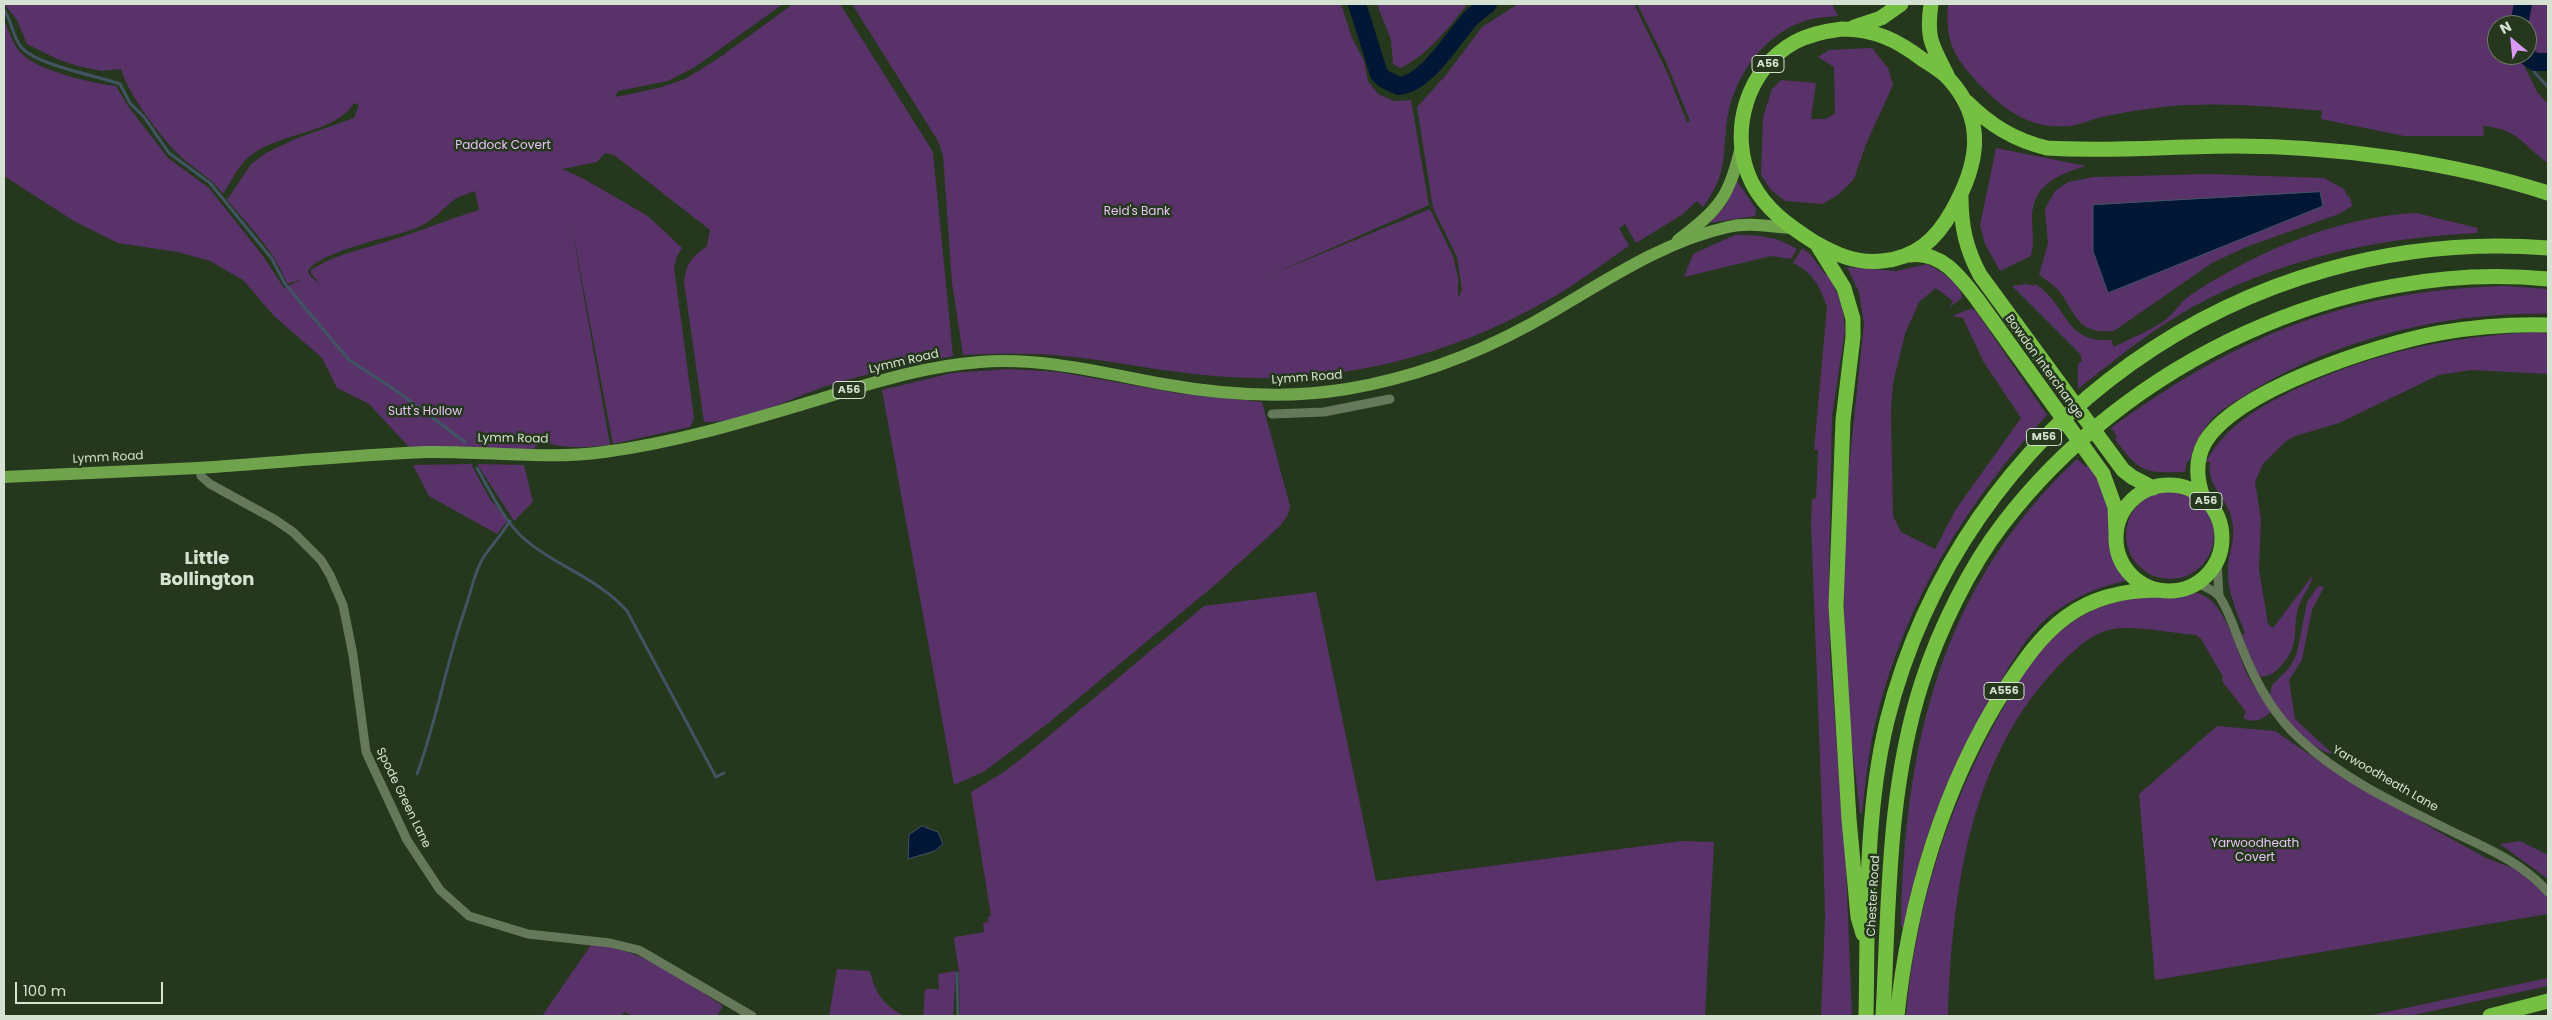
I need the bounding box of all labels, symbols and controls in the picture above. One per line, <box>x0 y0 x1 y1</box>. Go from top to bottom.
north arrow <box>2487 15 2537 65</box>
text: N <box>2496 16 2515 39</box>
road number: A56 <box>1752 56 1784 72</box>
park label: Paddock Covert <box>455 139 551 153</box>
park label: Reid's Bank <box>1104 205 1170 219</box>
street label: Bowdon Interchange <box>2002 312 2086 422</box>
street label: Lymm Road <box>868 347 940 377</box>
street label: Lymm Road <box>1271 368 1343 388</box>
road number: A56 <box>833 382 865 398</box>
park label: Sutt's Hollow <box>388 405 462 419</box>
road number: M56 <box>2026 428 2062 446</box>
street label: Lymm Road <box>477 431 549 447</box>
street label: Lymm Road <box>72 449 144 467</box>
road number: A56 <box>2190 492 2222 510</box>
district label: Little Bollington <box>160 548 254 590</box>
road number: A556 <box>1984 682 2024 699</box>
street label: Yarwoodheath Lane <box>2330 743 2440 815</box>
street label: Spode Green Lane <box>373 746 433 850</box>
park label: Yarwoodheath Covert <box>2211 837 2299 865</box>
street label: Chester Road <box>1865 855 1883 937</box>
scale bar <box>18 972 165 1004</box>
text: 100 m <box>23 980 66 1001</box>

